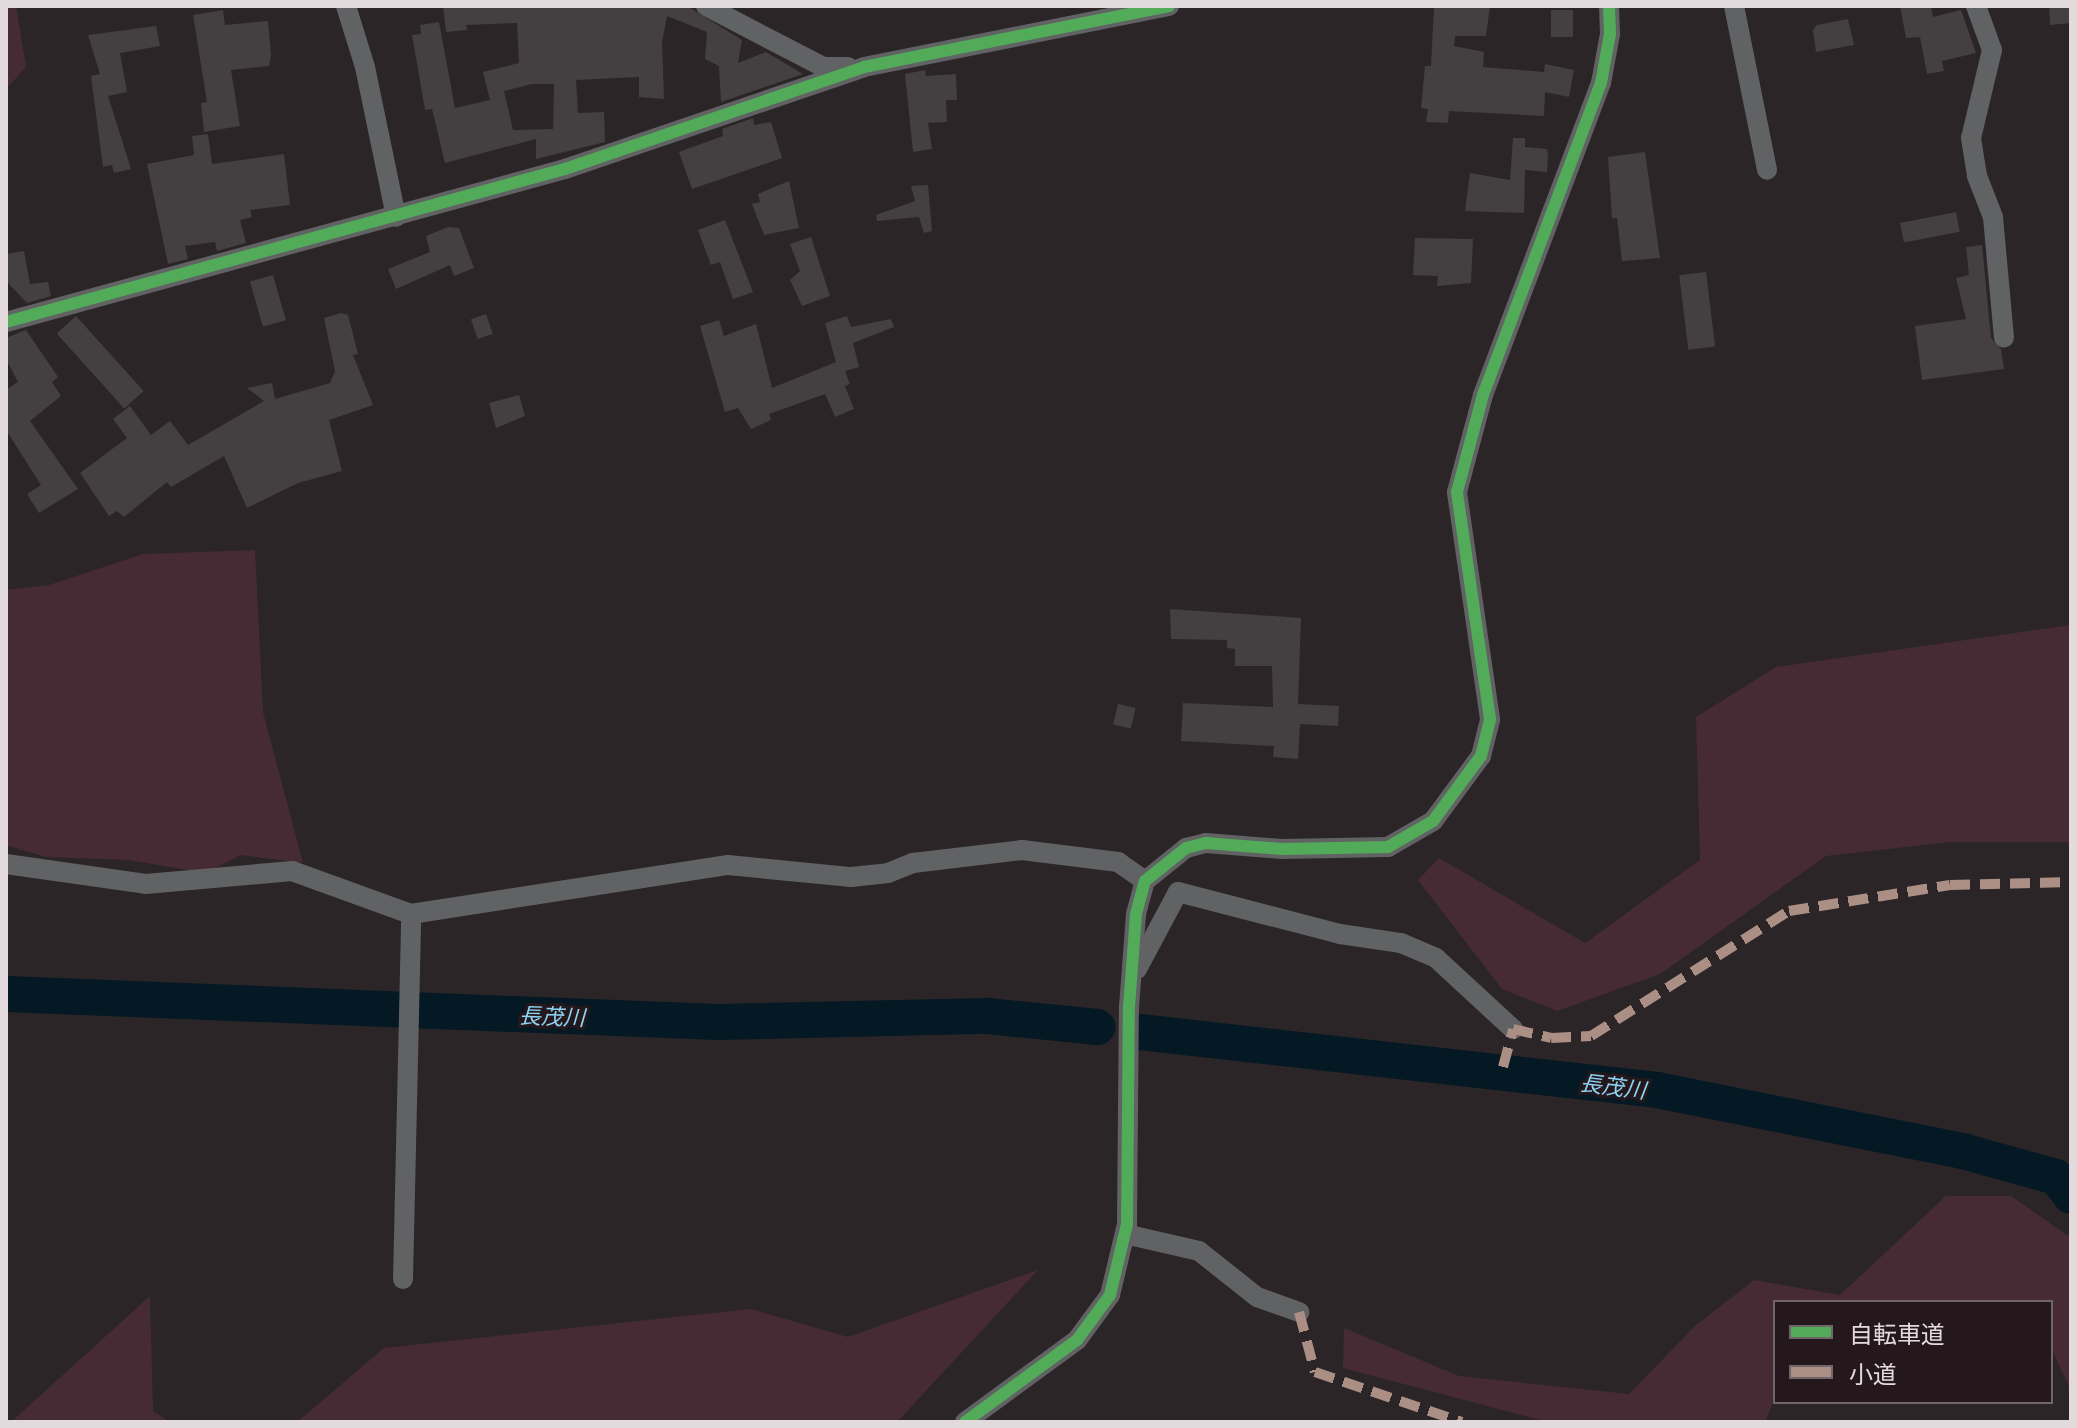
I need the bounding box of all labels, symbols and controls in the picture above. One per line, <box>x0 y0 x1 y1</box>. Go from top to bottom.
water label: 長茂川 <box>519 1002 585 1030</box>
water label: 長茂川 <box>1579 1069 1647 1103</box>
legend <box>1773 1300 2053 1404</box>
text: 自転車道 <box>1849 1317 1945 1350</box>
text: 小道 <box>1849 1357 1897 1390</box>

